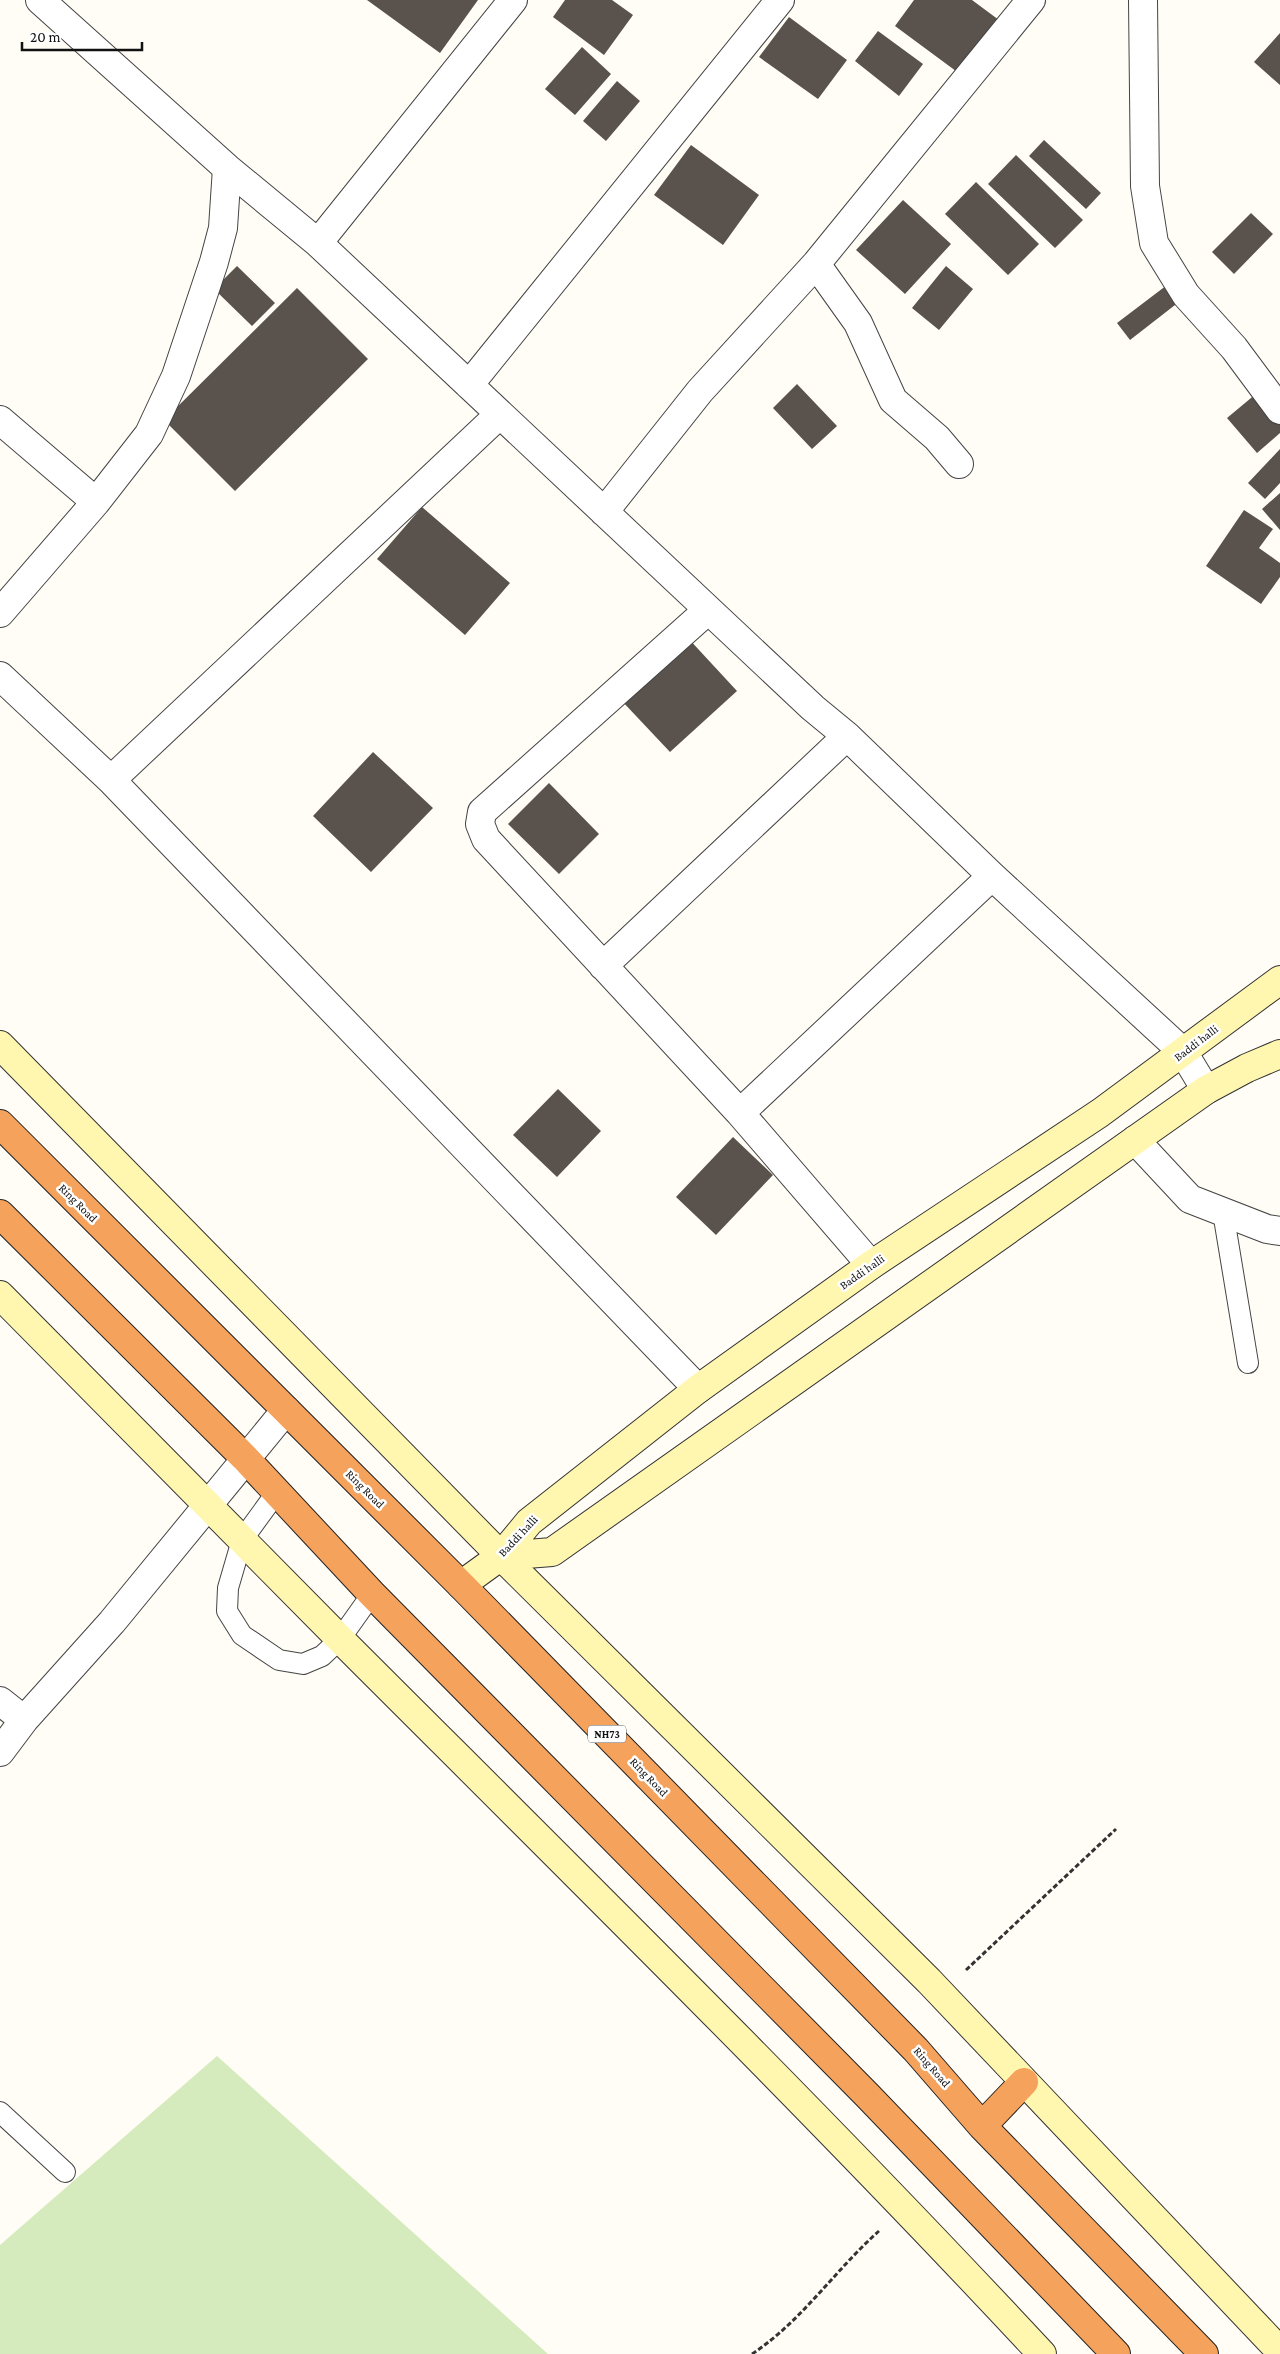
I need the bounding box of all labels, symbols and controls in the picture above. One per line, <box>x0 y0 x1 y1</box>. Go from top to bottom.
scale bar <box>22 20 142 52</box>
text: 20 m <box>30 29 61 45</box>
street label: Baddi halli <box>1171 1022 1221 1064</box>
street label: Ring Road <box>56 1181 101 1226</box>
street label: Baddi halli <box>837 1251 887 1293</box>
street label: Ring Road <box>343 1467 388 1512</box>
street label: Baddi halli <box>495 1512 541 1560</box>
road number: NH73 <box>588 1726 626 1742</box>
street label: Ring Road <box>627 1755 671 1800</box>
street label: Ring Road <box>911 2044 954 2090</box>

